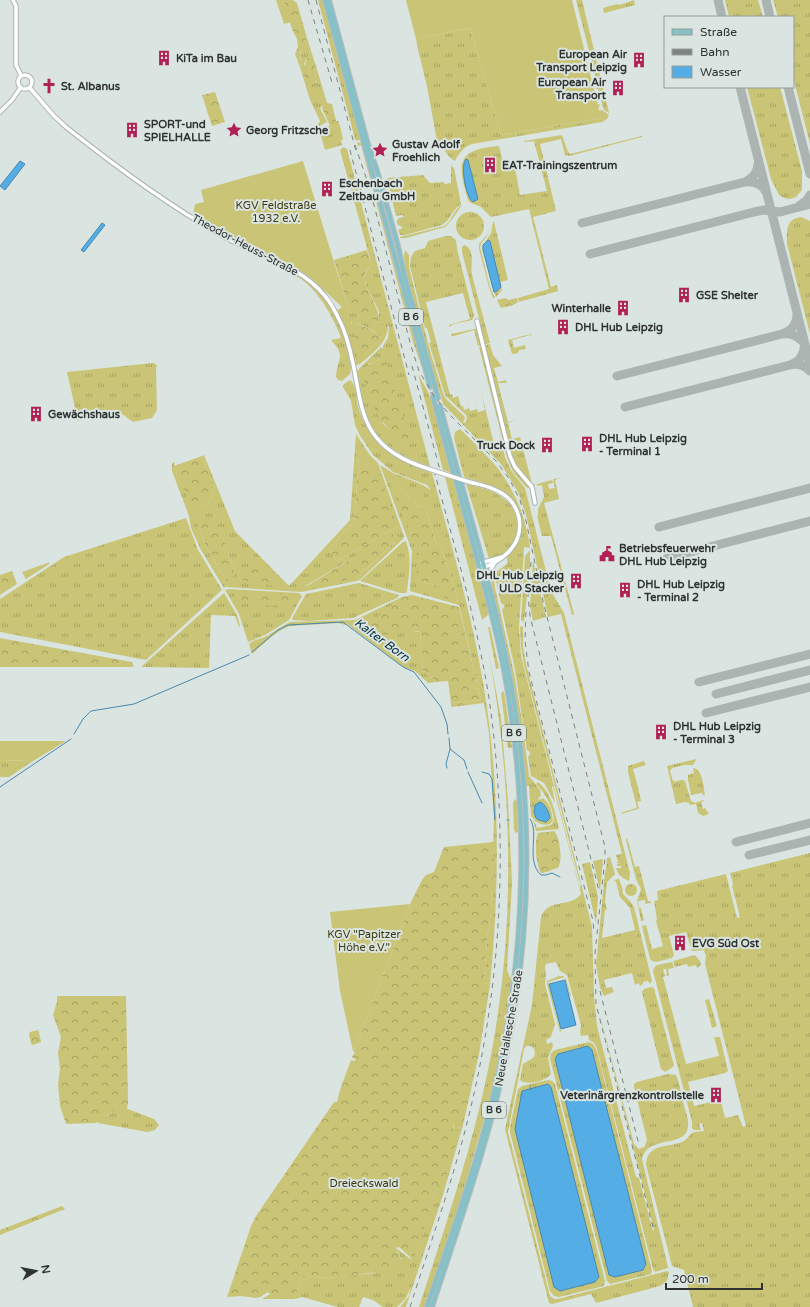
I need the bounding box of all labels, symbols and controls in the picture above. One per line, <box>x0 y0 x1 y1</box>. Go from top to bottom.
legend <box>664 16 794 88</box>
text: Straße <box>700 25 737 39</box>
text: Bahn <box>700 45 730 59</box>
place label: European Air Transport Leipzig <box>535 48 628 75</box>
building icon: KiTa im Bau <box>155 49 173 67</box>
building icon: European Air Transport Leipzig <box>630 51 648 69</box>
place label: KiTa im Bau <box>176 52 237 65</box>
text: Wasser <box>700 65 742 79</box>
place label: European Air Transport <box>538 76 607 103</box>
church icon: St. Albanus <box>40 77 58 95</box>
building icon: European Air Transport <box>609 79 627 97</box>
place label: St. Albanus <box>61 80 121 93</box>
place label: SPORT-und SPIELHALLE <box>144 118 211 144</box>
building icon: SPORT-und SPIELHALLE <box>123 121 141 139</box>
place icon: Georg Fritzsche <box>225 121 243 139</box>
place label: Georg Fritzsche <box>246 124 329 138</box>
place label: Gustav Adolf Froehlich <box>392 138 461 164</box>
place icon: Gustav Adolf Froehlich <box>371 141 389 159</box>
building icon: EAT-Trainingszentrum <box>481 156 499 174</box>
place label: EAT-Trainingszentrum <box>502 159 617 173</box>
place label: Eschenbach Zeltbau GmbH <box>339 177 415 203</box>
building icon: Eschenbach Zeltbau GmbH <box>318 180 336 198</box>
park label: KGV Feldstraße 1932 e.V. <box>236 199 316 225</box>
street label: Theodor-Heuss-Straße <box>190 211 300 279</box>
building icon: GSE Shelter <box>675 286 693 304</box>
place label: GSE Shelter <box>696 289 759 302</box>
building icon: Winterhalle <box>614 299 632 317</box>
place label: Winterhalle <box>552 302 612 315</box>
road number: B 6 <box>399 309 423 325</box>
building icon: DHL Hub Leipzig <box>554 318 572 336</box>
place label: DHL Hub Leipzig <box>575 321 663 335</box>
building icon: Gewächshaus <box>27 405 45 423</box>
place label: Gewächshaus <box>48 408 121 421</box>
place label: DHL Hub Leipzig - Terminal 1 <box>599 432 687 458</box>
building icon: DHL Hub Leipzig - Terminal 1 <box>578 435 596 453</box>
building icon: Truck Dock <box>538 436 556 454</box>
place label: Truck Dock <box>476 439 535 452</box>
place label: Betriebsfeuerwehr DHL Hub Leipzig <box>619 542 716 569</box>
public building icon: Betriebsfeuerwehr DHL Hub Leipzig <box>598 545 616 563</box>
place label: DHL Hub Leipzig ULD Stacker <box>476 569 565 595</box>
building icon: DHL Hub Leipzig ULD Stacker <box>567 572 585 590</box>
place label: DHL Hub Leipzig - Terminal 2 <box>637 578 725 604</box>
building icon: DHL Hub Leipzig - Terminal 2 <box>616 581 634 599</box>
water label: Kalter Born <box>352 615 413 665</box>
place label: DHL Hub Leipzig - Terminal 3 <box>673 720 761 746</box>
building icon: DHL Hub Leipzig - Terminal 3 <box>652 723 670 741</box>
road number: B 6 <box>502 725 526 741</box>
park label: KGV "Papitzer Höhe e.V." <box>327 928 402 954</box>
building icon: EVG Süd Ost <box>671 934 689 952</box>
place label: EVG Süd Ost <box>692 937 760 950</box>
street label: Neue Hallesche Straße <box>492 969 526 1087</box>
building icon: Veterinärgrenzkontrollstelle <box>707 1086 725 1104</box>
place label: Veterinärgrenzkontrollstelle <box>560 1089 705 1103</box>
road number: B 6 <box>482 1102 506 1118</box>
park label: Dreieckswald <box>330 1177 399 1190</box>
north arrow <box>16 1251 56 1291</box>
text: N <box>38 1264 53 1275</box>
scale bar <box>666 1265 762 1291</box>
text: 200 m <box>672 1272 709 1286</box>

